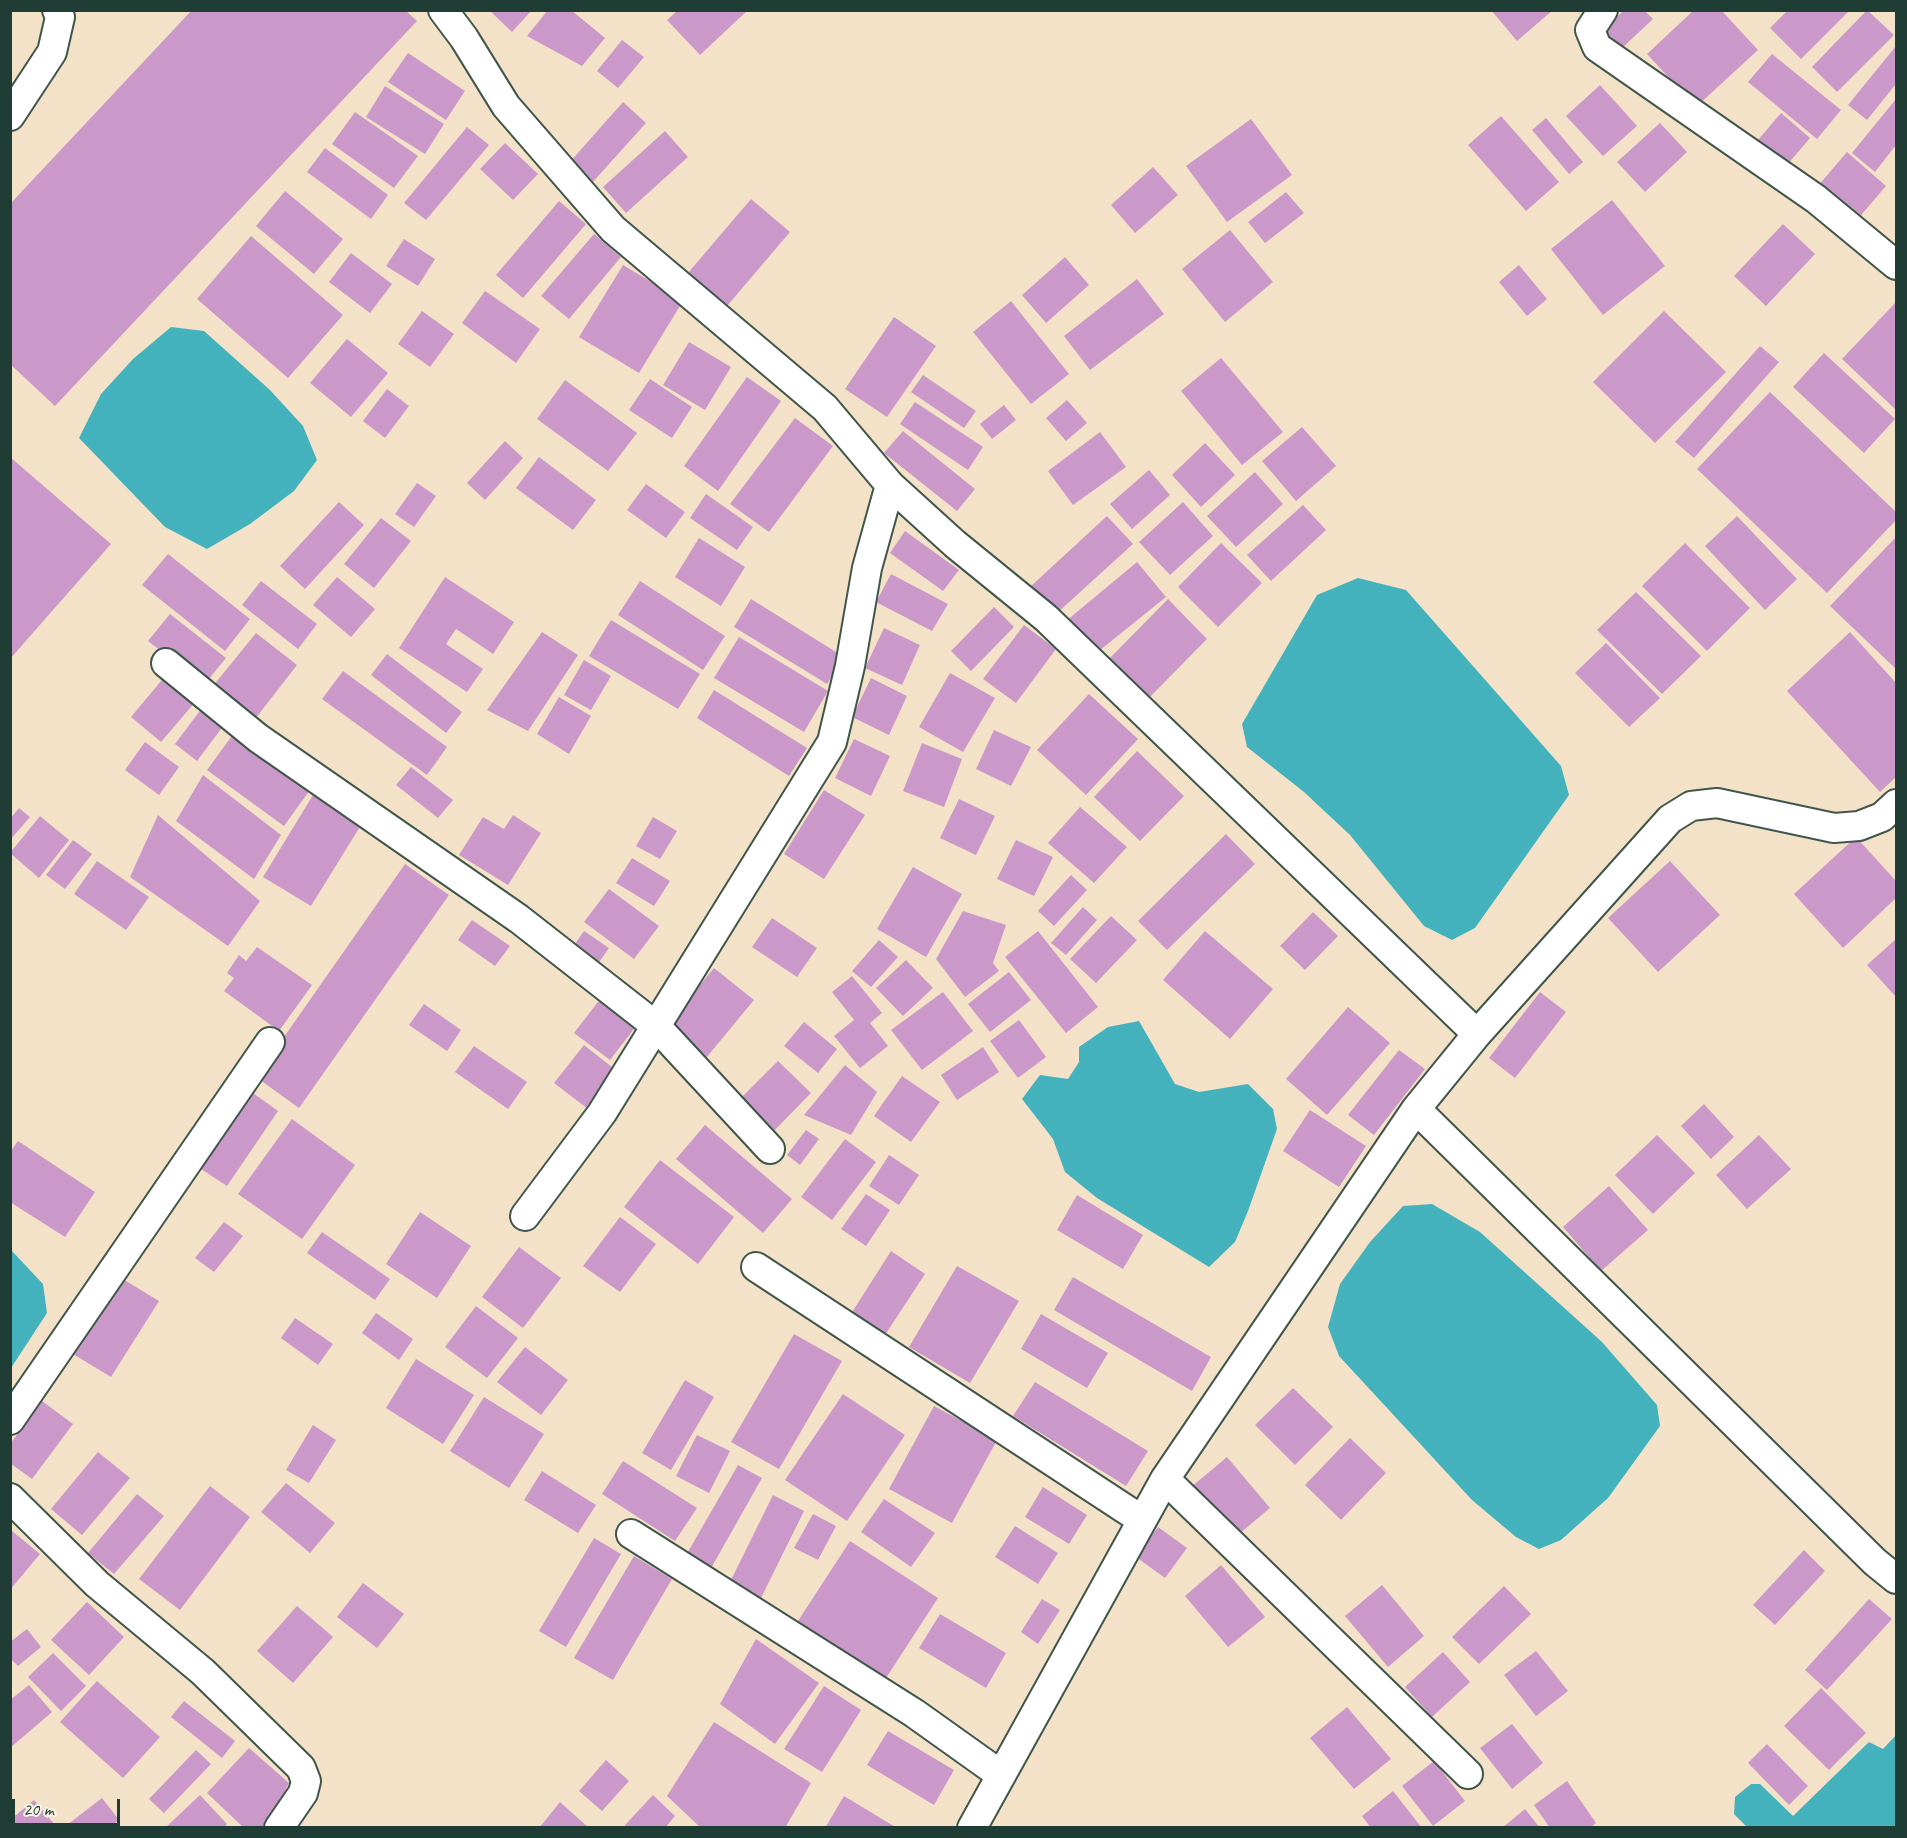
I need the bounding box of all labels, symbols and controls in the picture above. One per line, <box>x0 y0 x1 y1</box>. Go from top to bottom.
scale bar <box>15 1787 123 1825</box>
text: 20 m <box>23 1798 54 1820</box>

